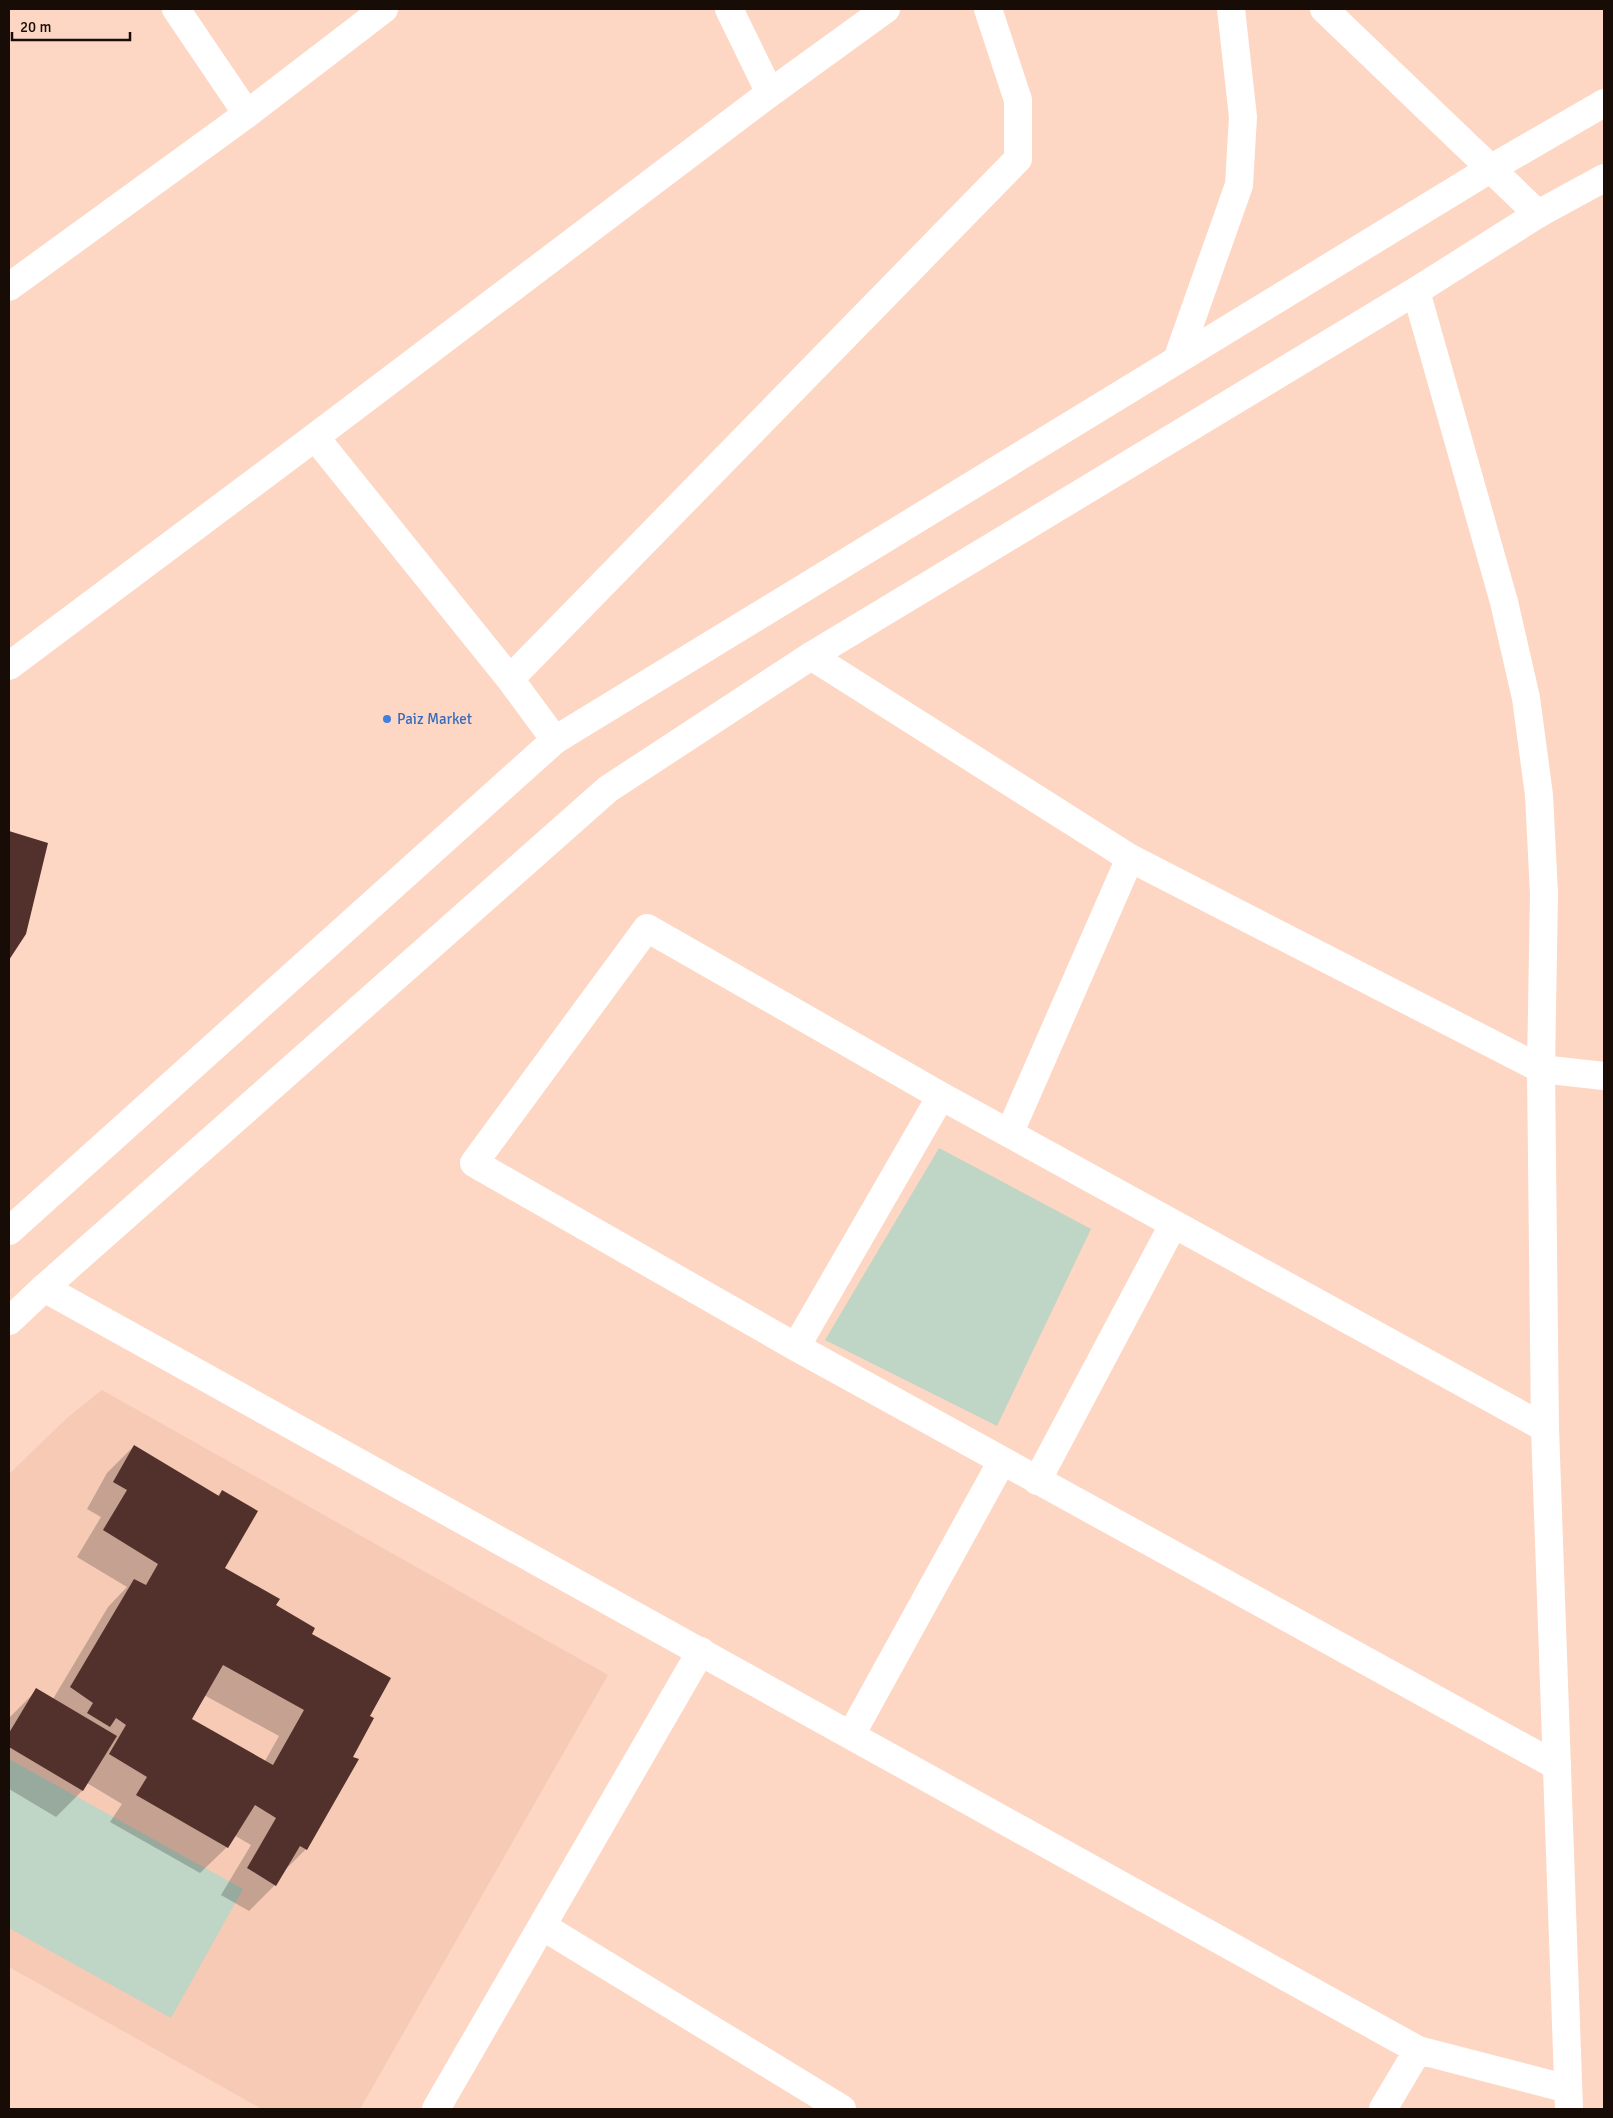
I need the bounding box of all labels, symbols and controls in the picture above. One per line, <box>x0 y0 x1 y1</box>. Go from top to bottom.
scale bar <box>12 10 130 42</box>
text: 20 m <box>20 18 51 36</box>
place label: Paiz Market <box>397 710 472 728</box>
marker: Paiz Market <box>381 713 393 725</box>

